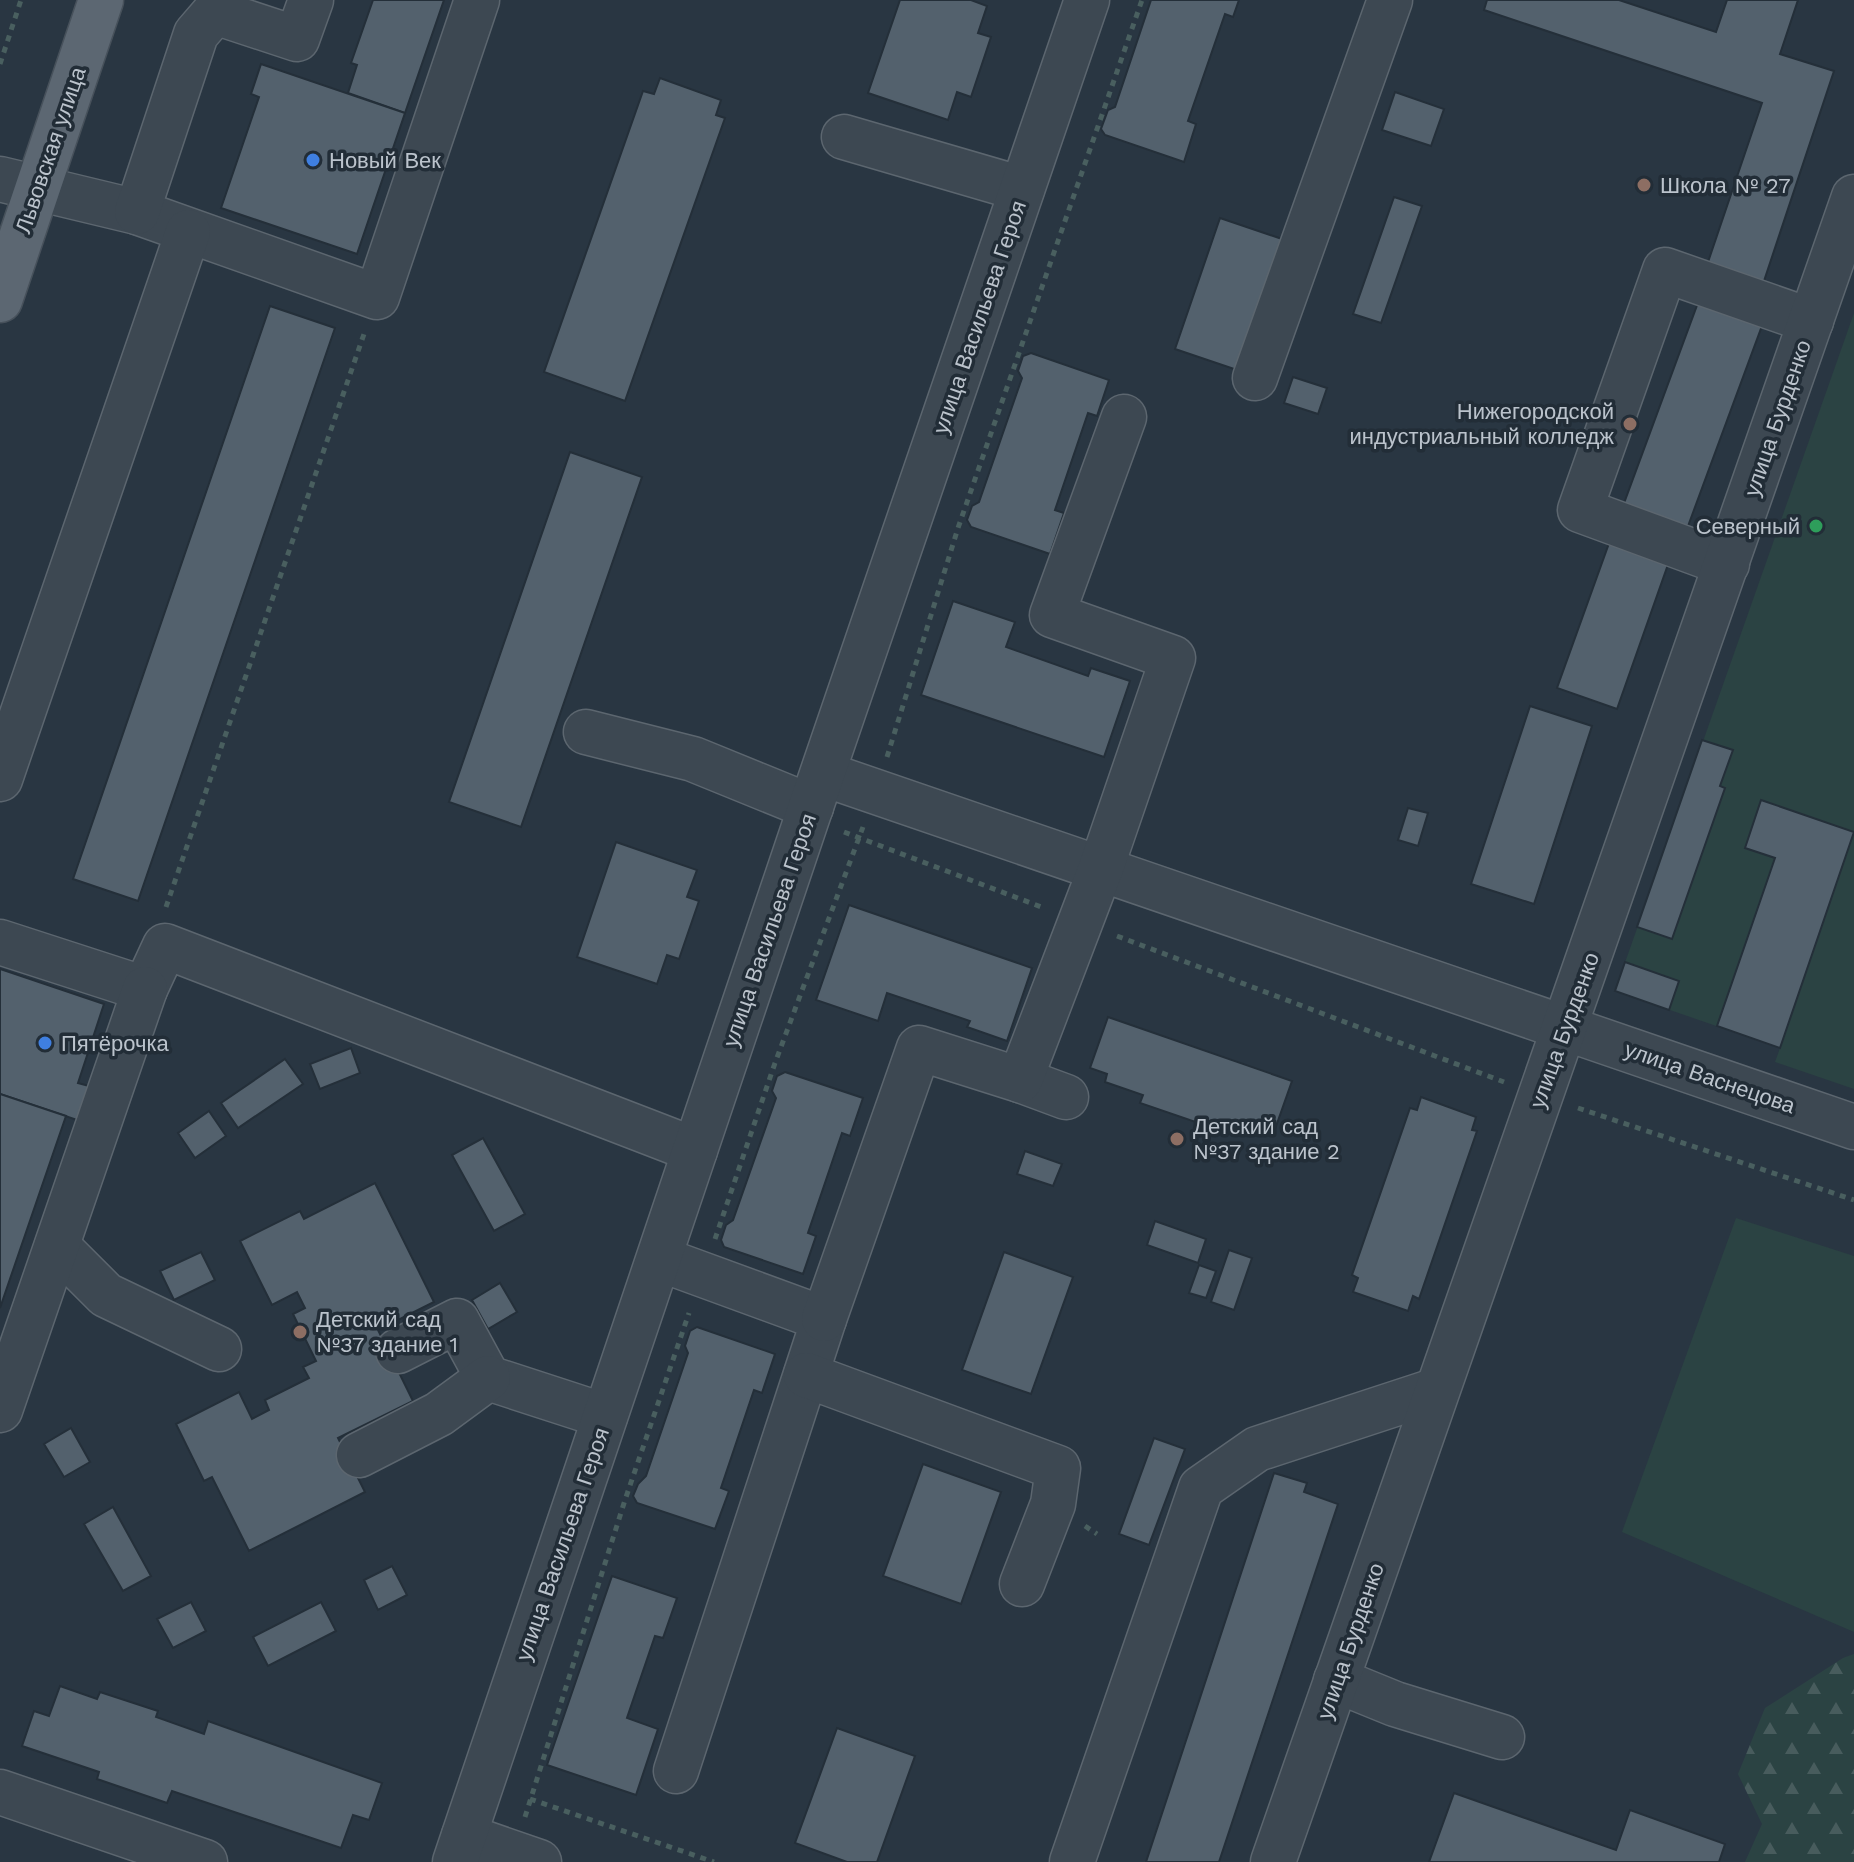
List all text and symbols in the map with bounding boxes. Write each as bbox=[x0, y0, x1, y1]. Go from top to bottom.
street label: Львовская улица bbox=[10, 63, 91, 237]
place label: Новый Век bbox=[329, 148, 441, 173]
marker: Новый Век bbox=[304, 151, 322, 169]
place label: Школа № 27 bbox=[1660, 173, 1791, 198]
marker: Школа № 27 bbox=[1635, 176, 1653, 194]
street label: улица Васильева Героя bbox=[928, 197, 1031, 437]
street label: улица Бурденко bbox=[1739, 337, 1816, 500]
place label: Нижегородской индустриальный колледж bbox=[1349, 399, 1614, 449]
marker: Нижегородской индустриальный колледж bbox=[1621, 415, 1639, 433]
place label: Северный bbox=[1696, 514, 1800, 539]
marker: Северный bbox=[1807, 517, 1825, 535]
street label: улица Васильева Героя bbox=[718, 810, 821, 1050]
street label: улица Бурденко bbox=[1525, 949, 1604, 1111]
place label: Пятёрочка bbox=[61, 1031, 170, 1056]
marker: Пятёрочка bbox=[36, 1034, 54, 1052]
street label: улица Васнецова bbox=[1621, 1037, 1799, 1119]
place label: Детский сад №37 здание 2 bbox=[1193, 1114, 1340, 1164]
marker: Детский сад №37 здание 2 bbox=[1168, 1130, 1186, 1148]
place label: Детский сад №37 здание 1 bbox=[316, 1307, 458, 1357]
marker: Детский сад №37 здание 1 bbox=[291, 1323, 309, 1341]
street label: улица Васильева Героя bbox=[511, 1424, 614, 1664]
street label: улица Бурденко bbox=[1312, 1560, 1389, 1723]

